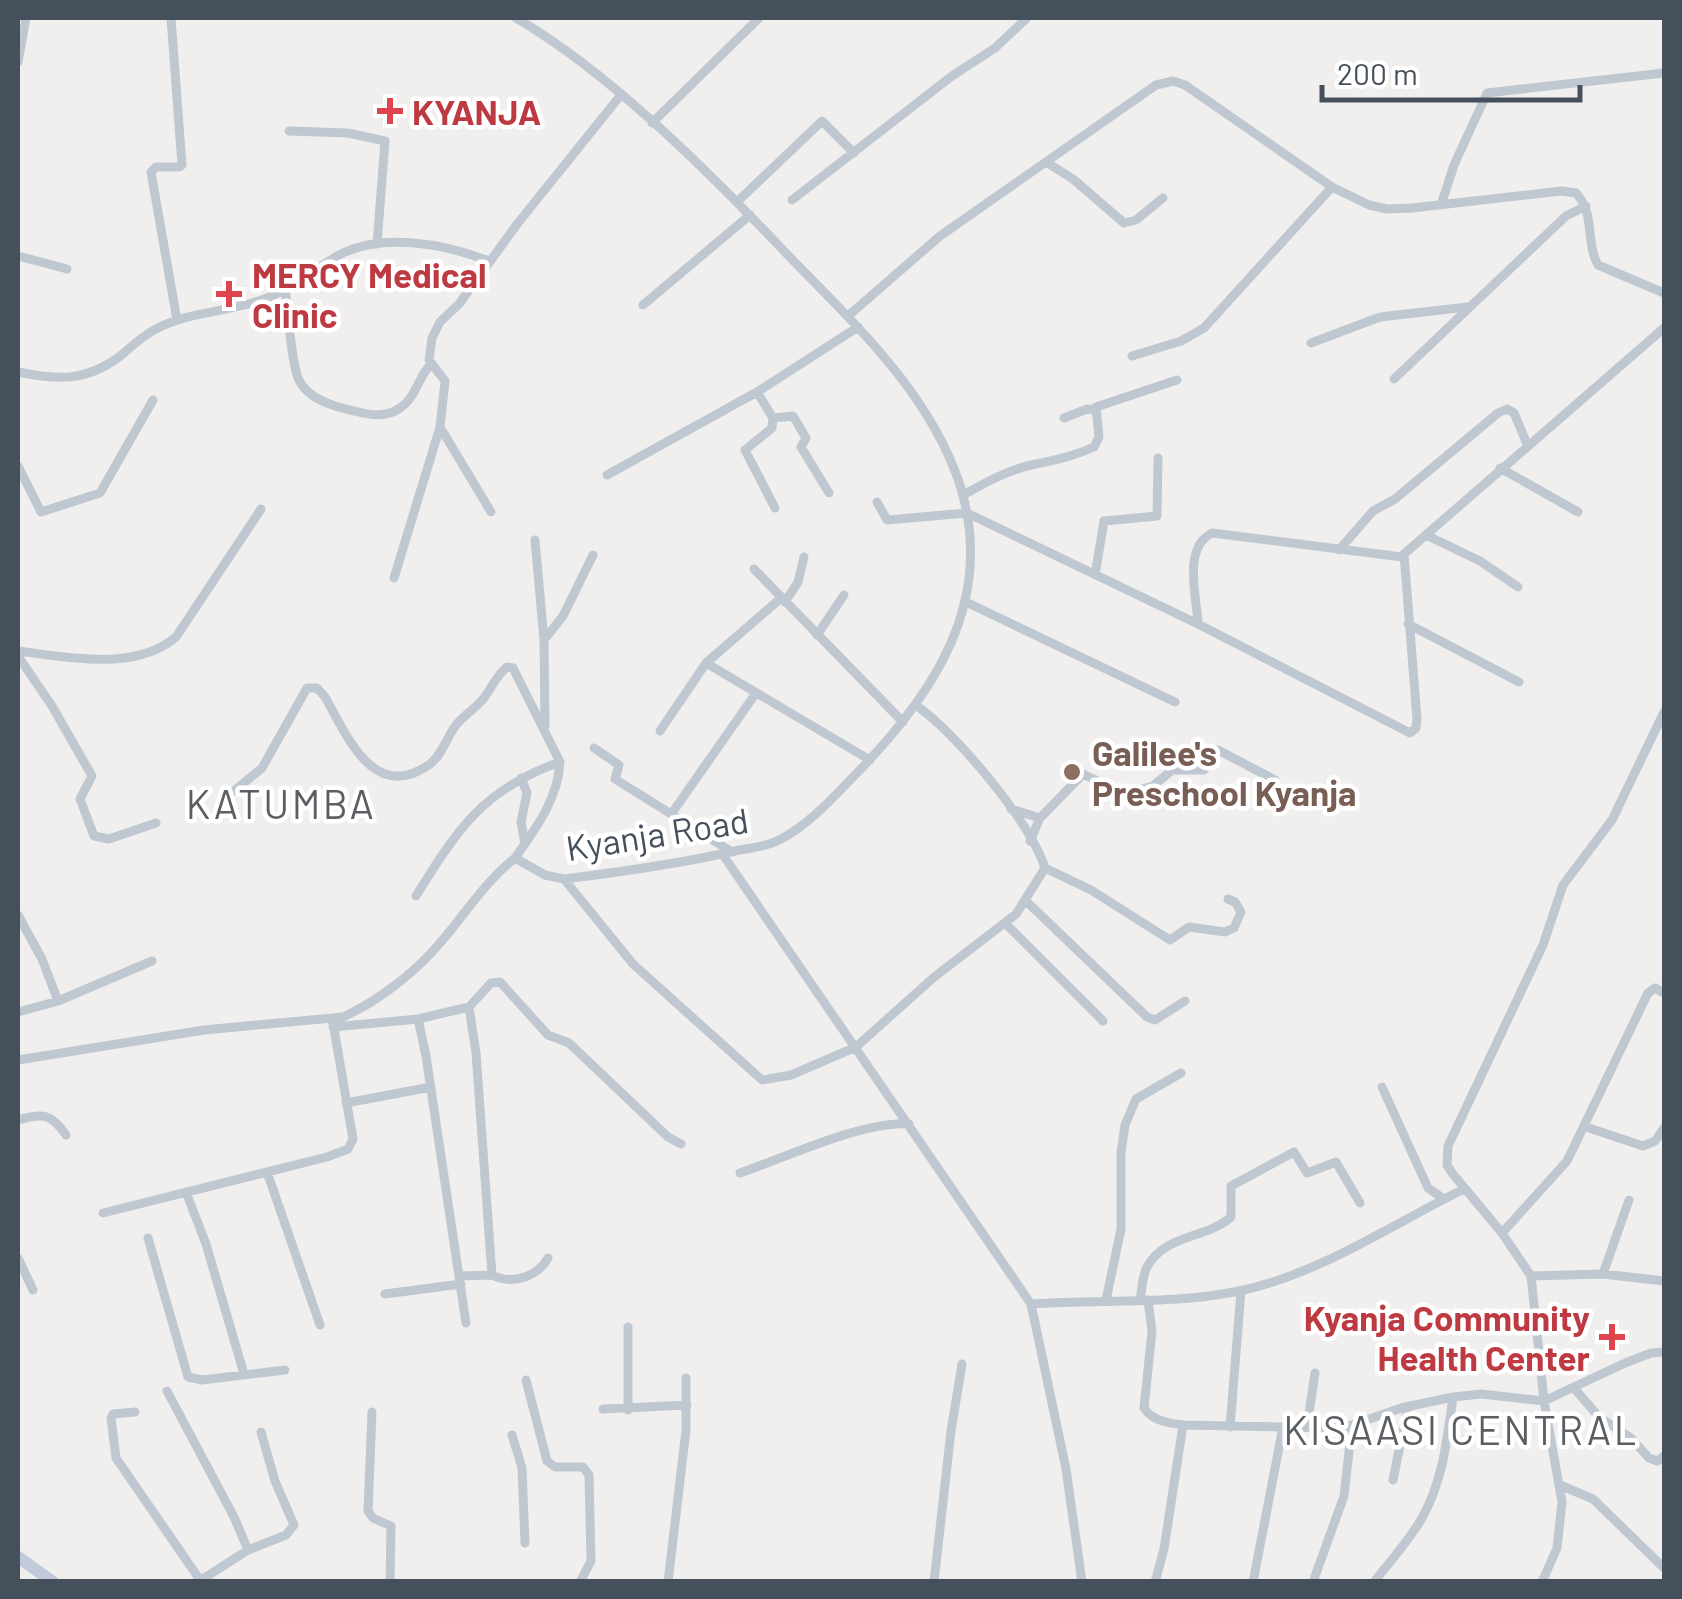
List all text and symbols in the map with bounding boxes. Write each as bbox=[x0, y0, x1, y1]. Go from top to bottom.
scale bar bbox=[1322, 40, 1580, 102]
text: 200 m bbox=[1337, 55, 1418, 91]
place label: KYANJA bbox=[412, 90, 541, 132]
marker: KYANJA bbox=[377, 98, 403, 124]
place label: MERCY Medical Clinic bbox=[252, 253, 487, 335]
marker: MERCY Medical Clinic bbox=[216, 281, 242, 307]
place label: Galilee's Preschool Kyanja bbox=[1092, 731, 1357, 813]
marker: Galilee's Preschool Kyanja bbox=[1061, 761, 1083, 783]
district label: KATUMBA bbox=[186, 779, 376, 827]
street label: Kyanja Road bbox=[563, 798, 751, 868]
place label: Kyanja Community Health Center bbox=[1304, 1296, 1591, 1378]
marker: Kyanja Community Health Center bbox=[1599, 1324, 1625, 1350]
district label: KISAASI CENTRAL bbox=[1283, 1405, 1639, 1453]

